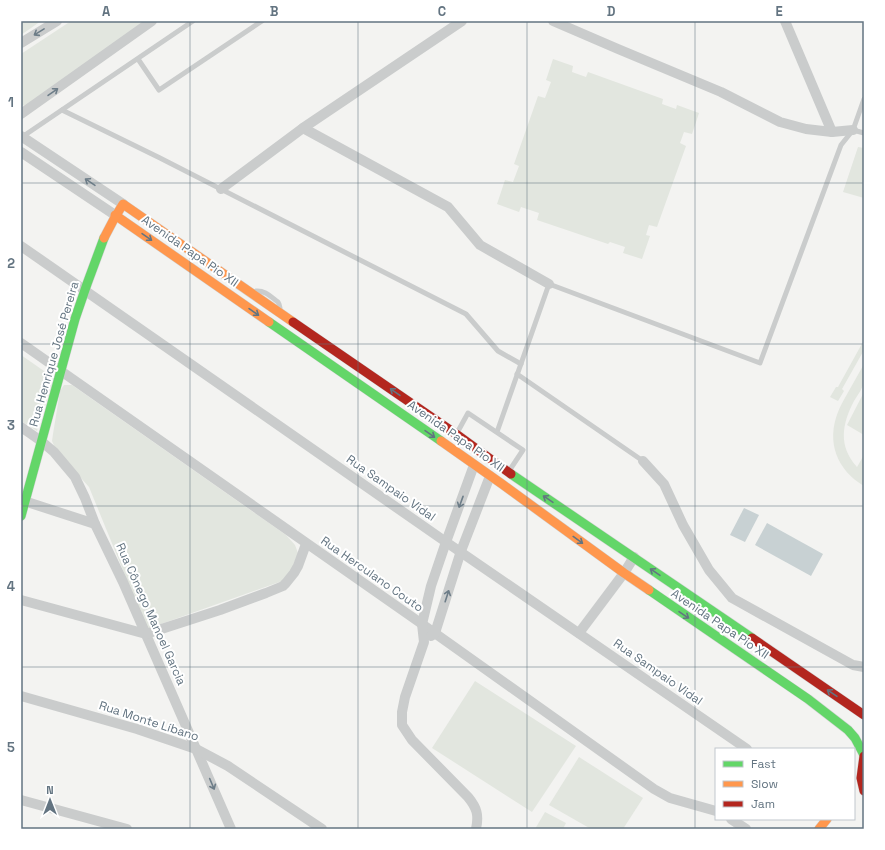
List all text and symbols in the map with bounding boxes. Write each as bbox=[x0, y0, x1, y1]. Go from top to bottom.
text: A bbox=[102, 3, 111, 20]
text: B bbox=[270, 3, 279, 20]
text: C bbox=[438, 3, 446, 20]
text: D bbox=[607, 3, 616, 20]
text: E bbox=[775, 3, 783, 20]
one-way arrow bbox=[34, 28, 45, 36]
one-way arrow bbox=[47, 88, 58, 96]
text: 1 bbox=[8, 94, 14, 111]
one-way arrow bbox=[84, 178, 96, 186]
street label: Avenida Papa Pio XII bbox=[138, 212, 242, 290]
one-way arrow bbox=[141, 233, 152, 241]
text: 2 bbox=[7, 255, 15, 272]
street label: Rua Henrique José Pereira bbox=[26, 279, 82, 428]
one-way arrow bbox=[248, 308, 259, 316]
one-way arrow bbox=[390, 388, 401, 396]
street label: Avenida Papa Pio XII bbox=[404, 397, 508, 475]
text: 3 bbox=[7, 417, 15, 434]
one-way arrow bbox=[424, 430, 435, 438]
street label: Rua Sampaio Vidal bbox=[343, 451, 439, 525]
one-way arrow bbox=[456, 495, 464, 507]
one-way arrow bbox=[543, 495, 554, 503]
street label: Rua Herculano Couto bbox=[318, 533, 426, 615]
one-way arrow bbox=[572, 536, 583, 544]
street label: Rua Cônego Manoel Garcia bbox=[112, 540, 190, 688]
one-way arrow bbox=[650, 568, 661, 576]
text: 4 bbox=[7, 578, 15, 595]
street label: Avenida Papa Pio XII bbox=[668, 585, 772, 663]
one-way arrow bbox=[444, 590, 451, 603]
one-way arrow bbox=[678, 611, 689, 619]
street label: Rua Sampaio Vidal bbox=[610, 635, 706, 709]
one-way arrow bbox=[827, 689, 838, 697]
street label: Rua Monte Líbano bbox=[97, 697, 201, 745]
text: 5 bbox=[7, 739, 15, 756]
legend bbox=[715, 748, 855, 820]
text: Fast bbox=[751, 756, 776, 772]
text: Slow bbox=[751, 776, 778, 792]
one-way arrow bbox=[209, 778, 216, 790]
north arrow bbox=[30, 780, 70, 820]
text: N bbox=[46, 783, 54, 797]
text: Jam bbox=[751, 796, 775, 812]

